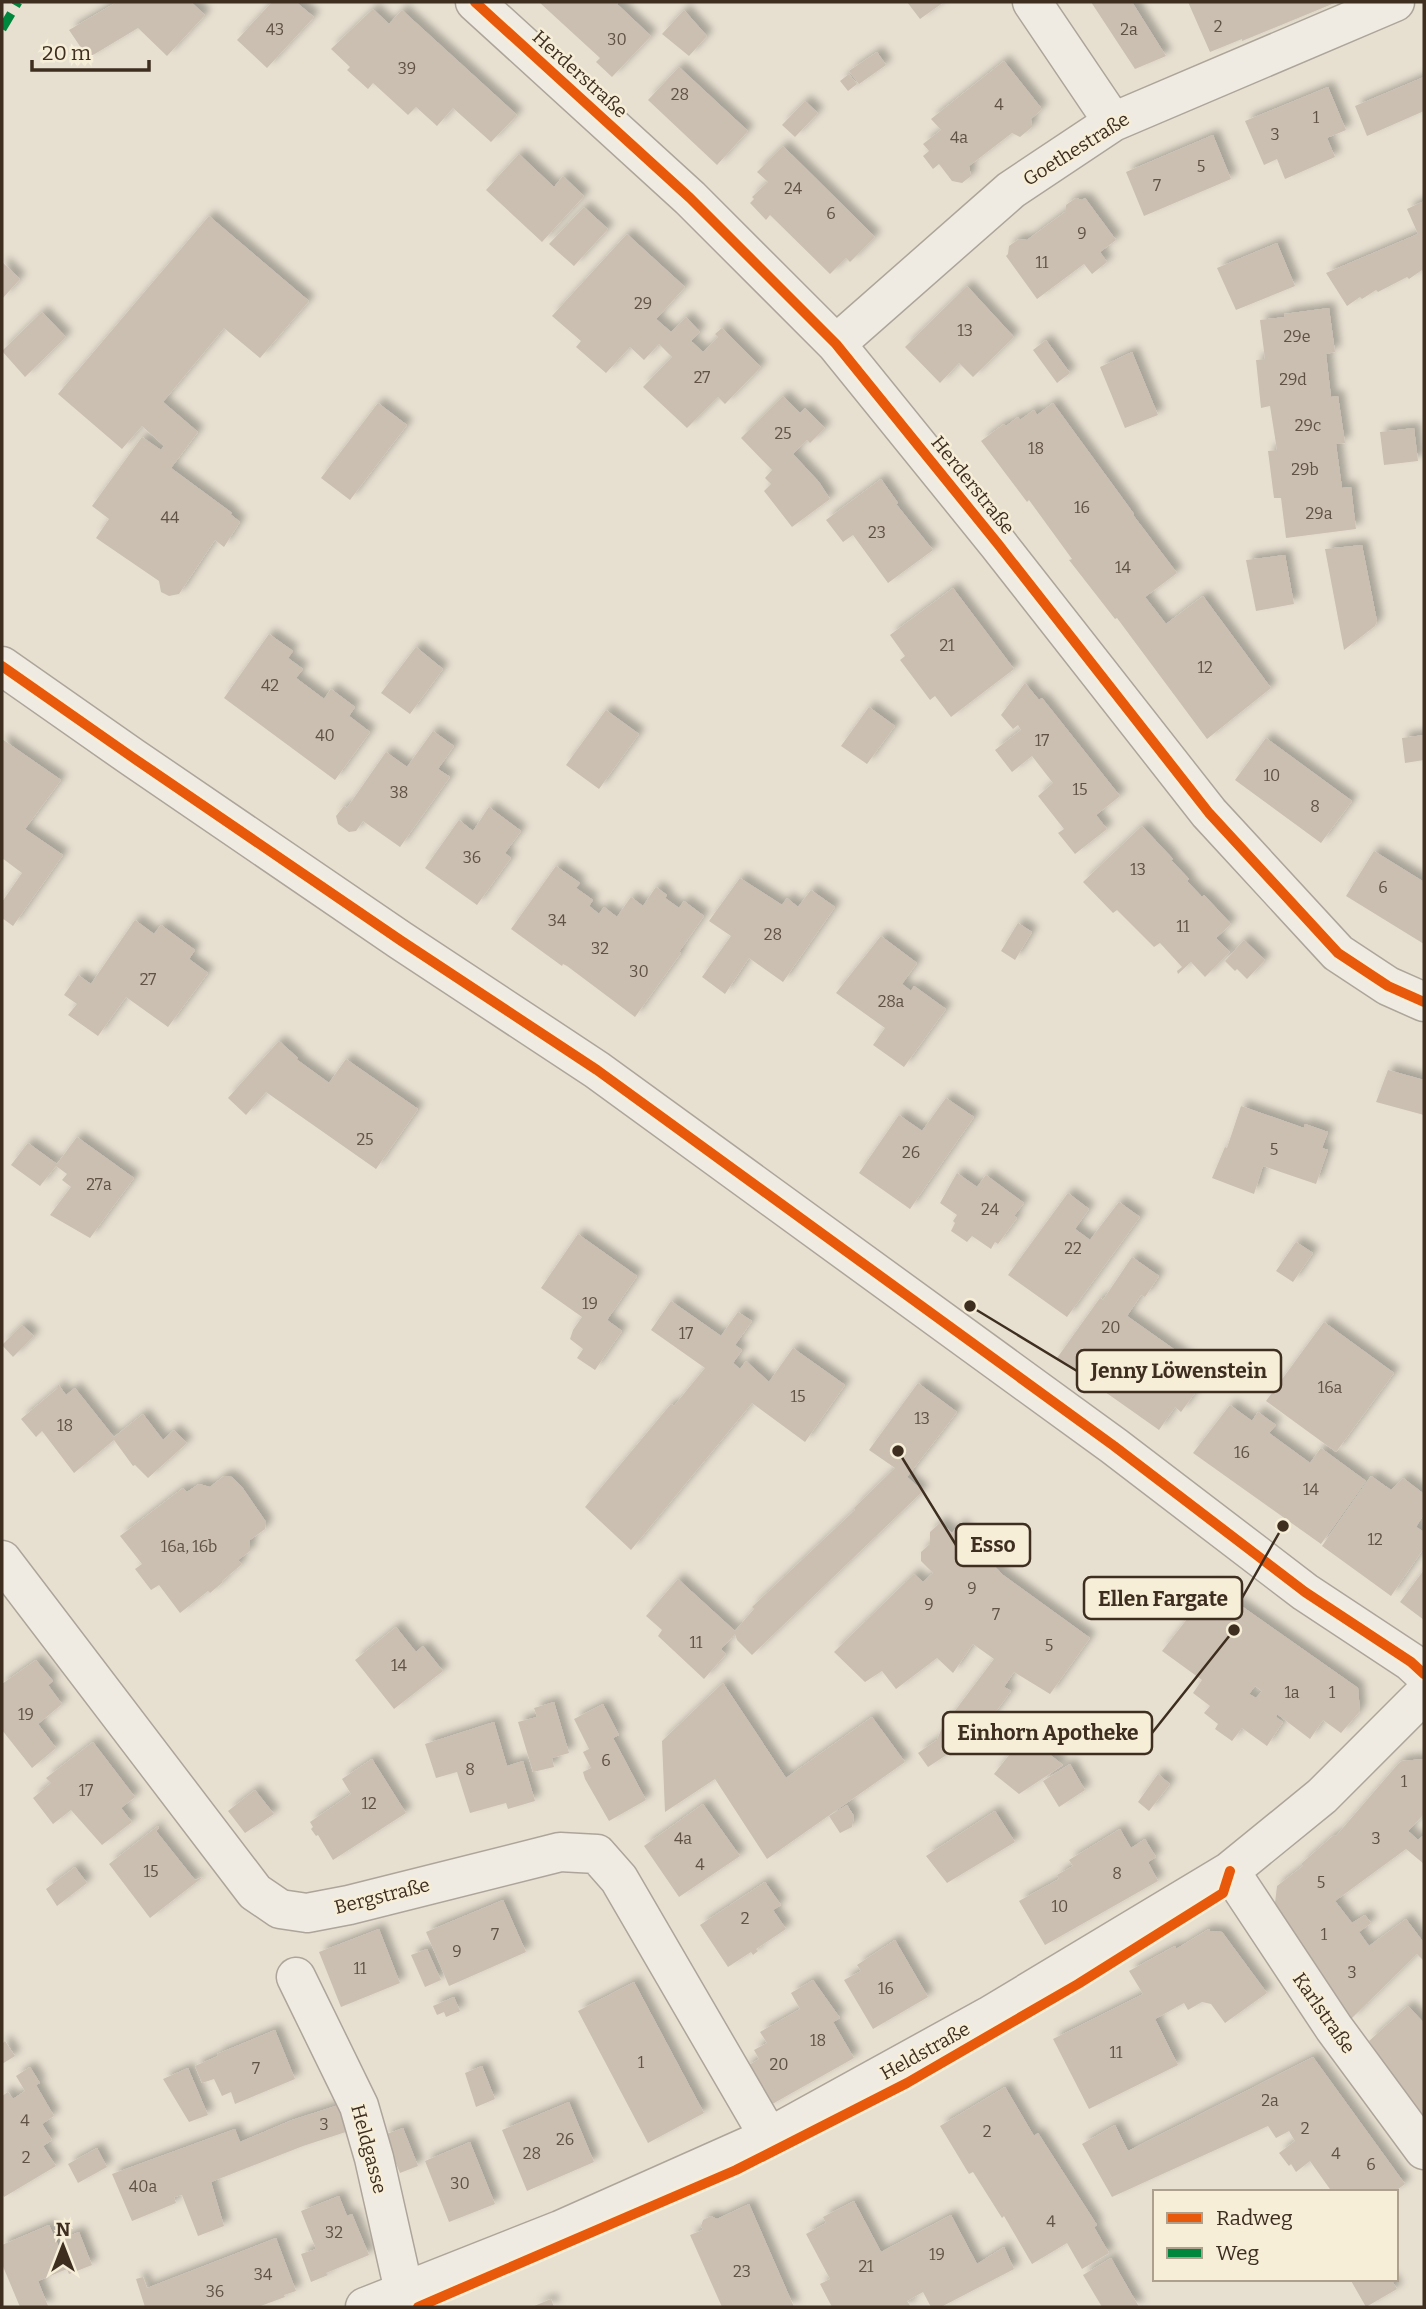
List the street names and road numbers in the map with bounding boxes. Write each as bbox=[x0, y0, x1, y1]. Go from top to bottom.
street label: Herderstraße bbox=[528, 25, 632, 123]
street label: Goethestraße bbox=[1019, 107, 1133, 191]
street label: Herderstraße bbox=[926, 431, 1020, 539]
street label: Bergstraße bbox=[332, 1873, 432, 1919]
street label: Karlstraße bbox=[1288, 1968, 1360, 2058]
street label: Heldstraße bbox=[876, 2017, 974, 2085]
street label: Heldgasse bbox=[346, 2102, 392, 2196]

